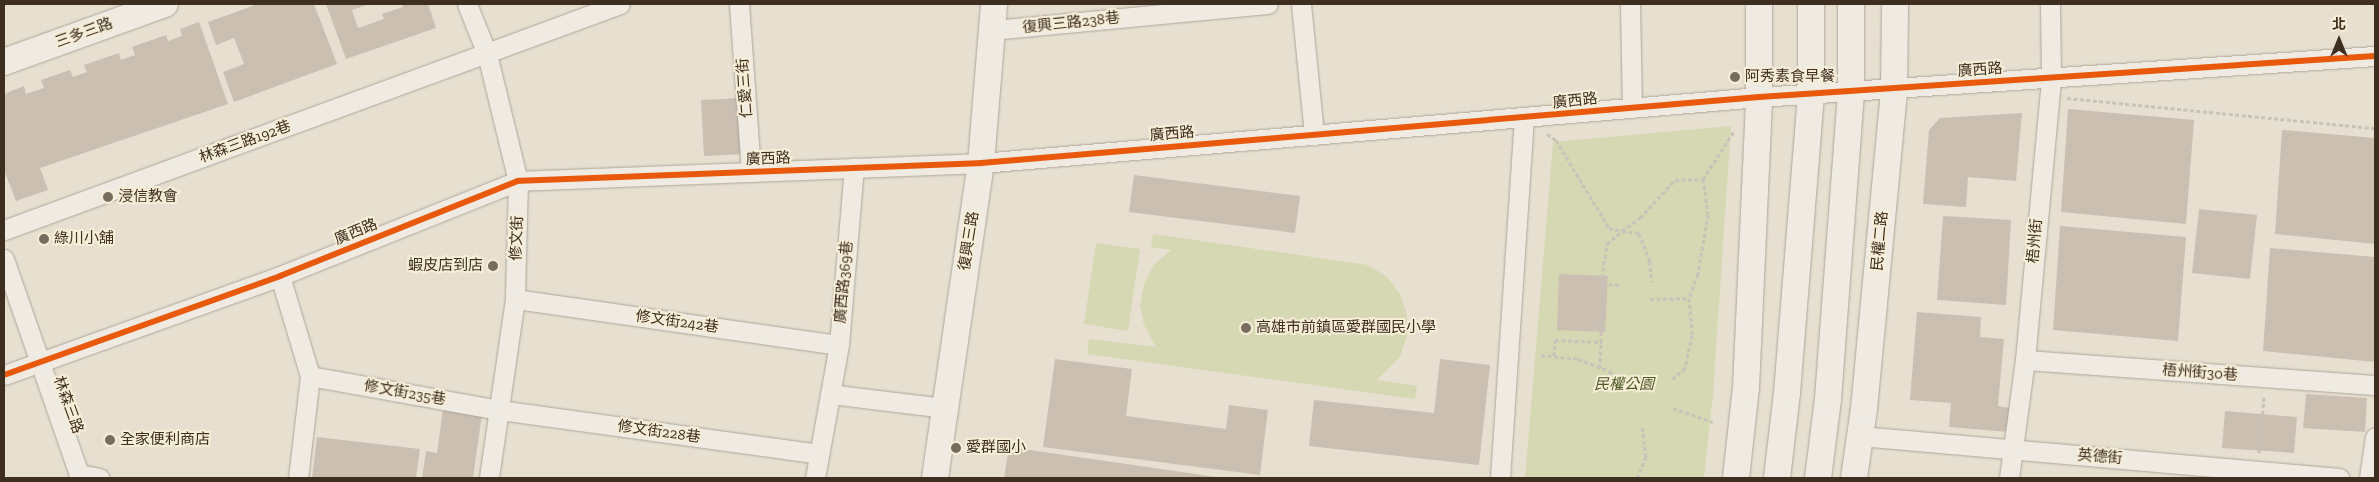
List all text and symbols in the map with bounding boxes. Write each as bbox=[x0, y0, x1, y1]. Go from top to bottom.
street label: 復興三路238巷 bbox=[1021, 9, 1121, 37]
street label: 三多三路 bbox=[53, 14, 115, 52]
north arrow bbox=[2314, 15, 2364, 65]
text: 北 bbox=[2332, 16, 2346, 33]
street label: 仁愛三街 bbox=[734, 57, 756, 119]
street label: 廣西路 bbox=[1957, 59, 2003, 81]
place label: 阿秀素食早餐 bbox=[1745, 68, 1835, 86]
marker: 阿秀素食早餐 bbox=[1729, 71, 1741, 83]
street label: 廣西路 bbox=[1552, 90, 1598, 112]
street label: 林森三路192巷 bbox=[197, 117, 293, 167]
street label: 廣西路 bbox=[1149, 123, 1195, 145]
street label: 廣西路 bbox=[745, 149, 791, 169]
place label: 浸信教會 bbox=[118, 188, 178, 206]
marker: 浸信教會 bbox=[102, 191, 114, 203]
street label: 復興三路 bbox=[955, 210, 983, 272]
street label: 民權二路 bbox=[1868, 210, 1892, 272]
street label: 廣西路 bbox=[332, 215, 380, 249]
street label: 修文街 bbox=[507, 215, 527, 261]
street label: 梧州街 bbox=[2024, 218, 2046, 264]
place label: 綠川小舖 bbox=[54, 230, 114, 248]
marker: 綠川小舖 bbox=[38, 233, 50, 245]
street label: 廣西路369巷 bbox=[831, 240, 857, 324]
place label: 蝦皮店到店 bbox=[408, 257, 483, 275]
marker: 蝦皮店到店 bbox=[487, 260, 499, 272]
street label: 修文街242巷 bbox=[634, 307, 720, 337]
place label: 高雄市前鎮區愛群國民小學 bbox=[1256, 319, 1436, 337]
marker: 高雄市前鎮區愛群國民小學 bbox=[1240, 322, 1252, 334]
street label: 梧州街30巷 bbox=[2161, 361, 2239, 385]
street label: 林森三路 bbox=[49, 374, 87, 436]
park label: 民權公園 bbox=[1594, 376, 1654, 394]
street label: 修文街235巷 bbox=[363, 377, 447, 409]
street label: 修文街228巷 bbox=[616, 417, 702, 447]
place label: 全家便利商店 bbox=[120, 431, 210, 449]
marker: 全家便利商店 bbox=[104, 434, 116, 446]
place label: 愛群國小 bbox=[966, 439, 1026, 457]
marker: 愛群國小 bbox=[950, 442, 962, 454]
street label: 英德街 bbox=[2077, 446, 2123, 468]

